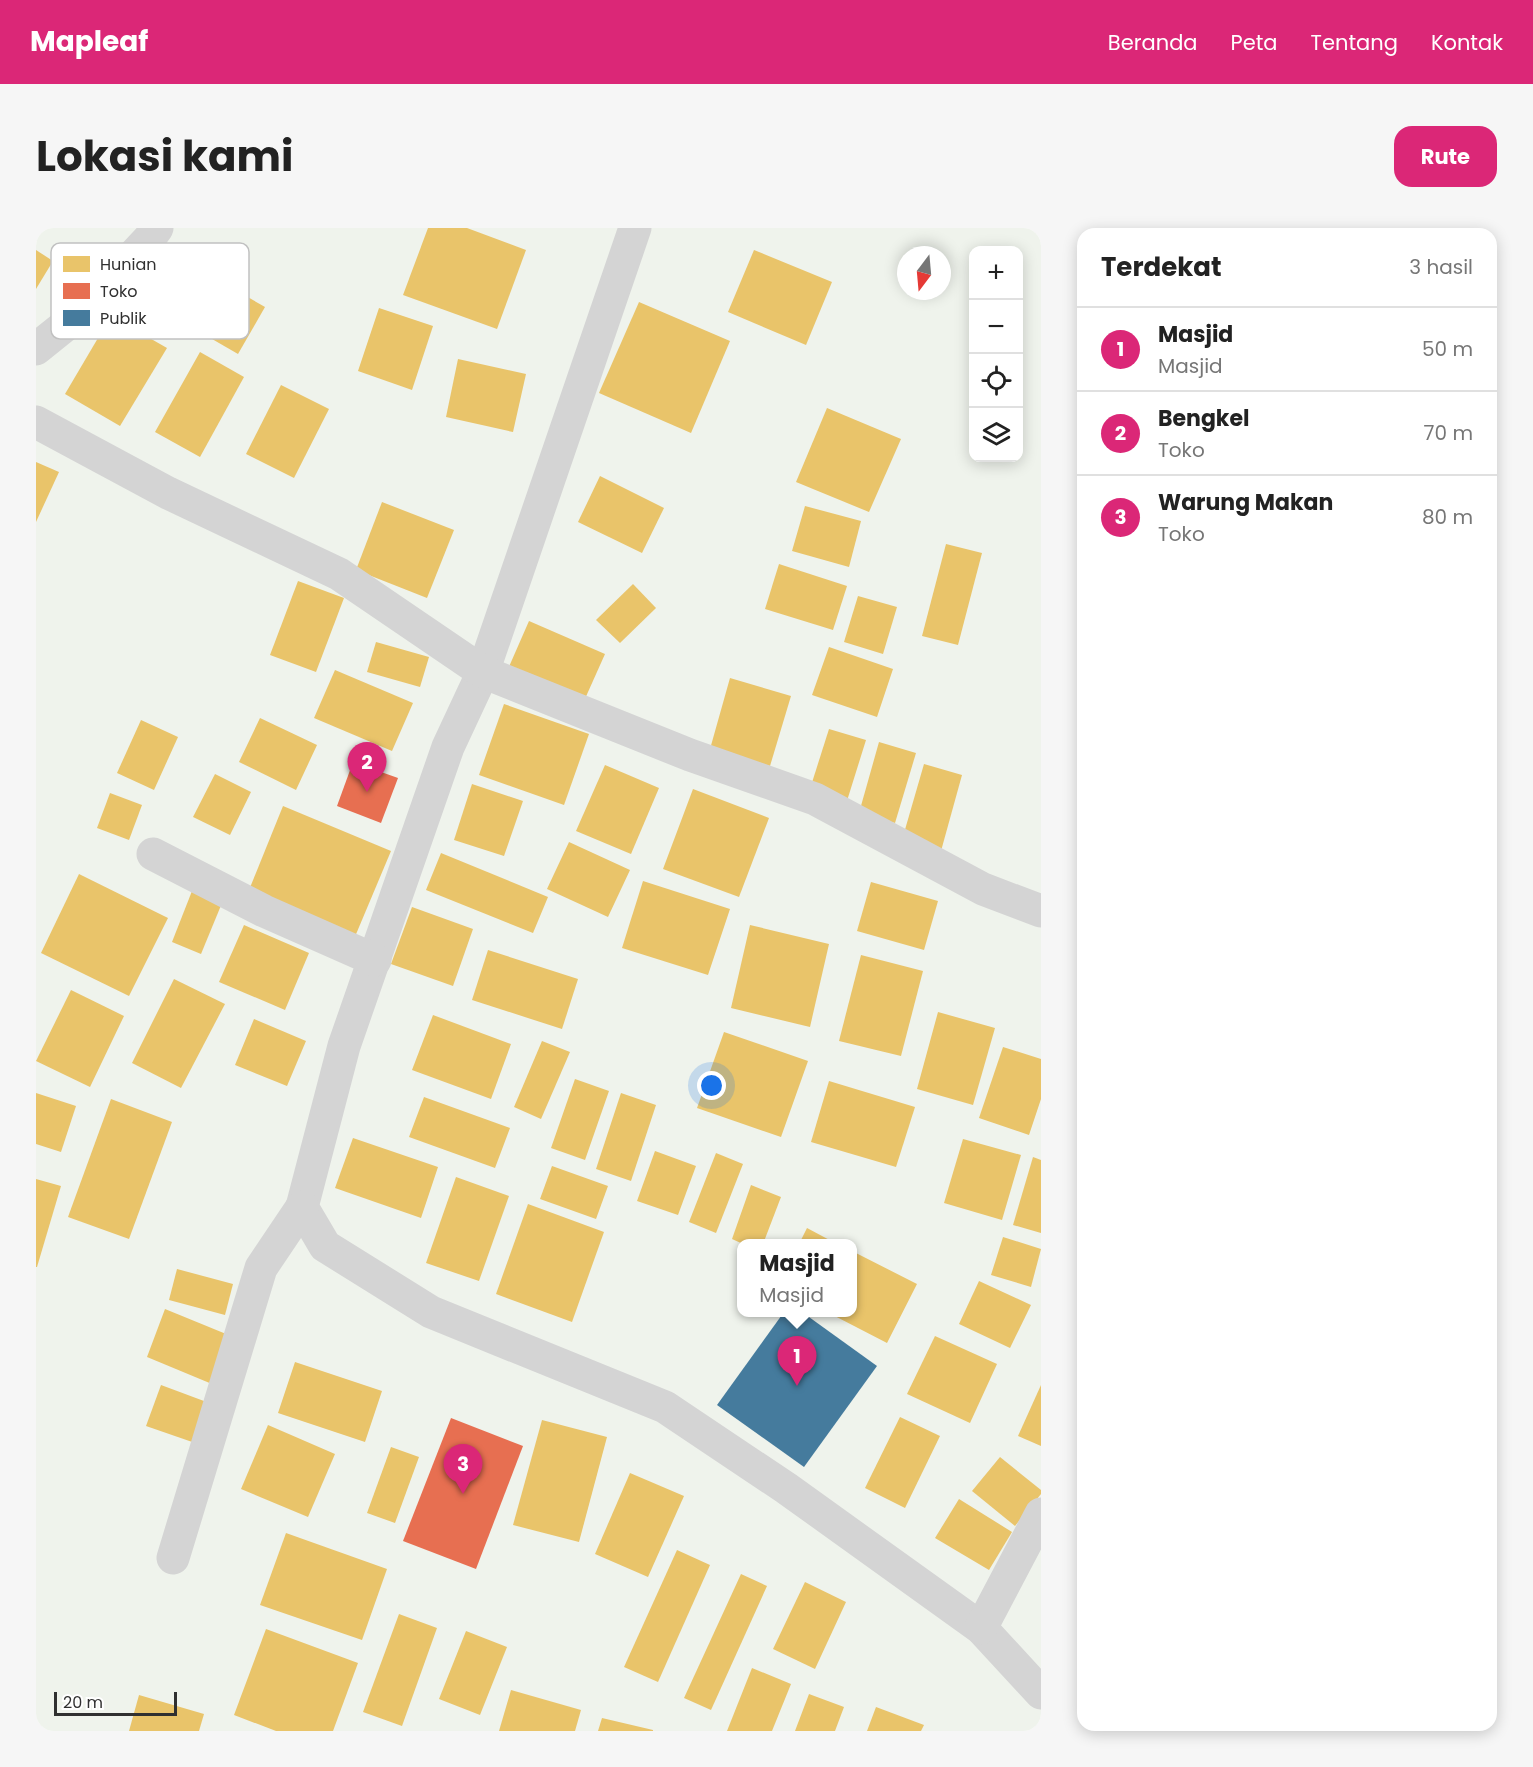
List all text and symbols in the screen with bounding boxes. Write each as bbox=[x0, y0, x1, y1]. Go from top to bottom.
text: Mapleaf bbox=[30, 22, 148, 61]
text: Beranda bbox=[1108, 28, 1198, 57]
text: Peta bbox=[1231, 28, 1278, 57]
text: Tentang bbox=[1311, 28, 1398, 57]
text: Kontak bbox=[1431, 28, 1503, 57]
button: Rute bbox=[1394, 126, 1497, 187]
text: Lokasi kami bbox=[36, 127, 293, 186]
legend bbox=[51, 243, 249, 339]
north arrow bbox=[897, 246, 951, 300]
map controls bbox=[969, 246, 1023, 462]
button: + bbox=[969, 246, 1023, 300]
text: Terdekat bbox=[1101, 249, 1221, 285]
text: Hunian bbox=[100, 253, 157, 276]
text: 3 hasil bbox=[1409, 253, 1473, 281]
text: Toko bbox=[100, 280, 137, 303]
button: − bbox=[969, 300, 1023, 354]
text: Publik bbox=[100, 307, 147, 330]
text: Masjid bbox=[1158, 319, 1233, 350]
text: 1 bbox=[1117, 335, 1124, 363]
text: 50 m bbox=[1422, 335, 1473, 363]
text: Masjid bbox=[1158, 352, 1223, 380]
button: locate bbox=[969, 354, 1023, 408]
text: Bengkel bbox=[1158, 403, 1249, 434]
button: layers bbox=[969, 408, 1023, 462]
text: 2 bbox=[1115, 419, 1126, 447]
text: 70 m bbox=[1424, 419, 1473, 447]
text: Toko bbox=[1158, 436, 1205, 464]
text: Warung Makan bbox=[1158, 487, 1333, 518]
text: 3 bbox=[1114, 503, 1127, 531]
text: 80 m bbox=[1422, 503, 1473, 531]
text: Toko bbox=[1158, 520, 1205, 548]
pin: 2 bbox=[348, 742, 386, 792]
your location bbox=[697, 1071, 726, 1100]
popup bbox=[737, 1239, 857, 1317]
text: Masjid bbox=[759, 1248, 835, 1279]
text: Masjid bbox=[759, 1281, 824, 1309]
pin: 1 bbox=[778, 1336, 816, 1386]
pin: 3 bbox=[444, 1444, 482, 1494]
scale bar bbox=[54, 1689, 177, 1716]
text: 20 m bbox=[63, 1691, 103, 1714]

